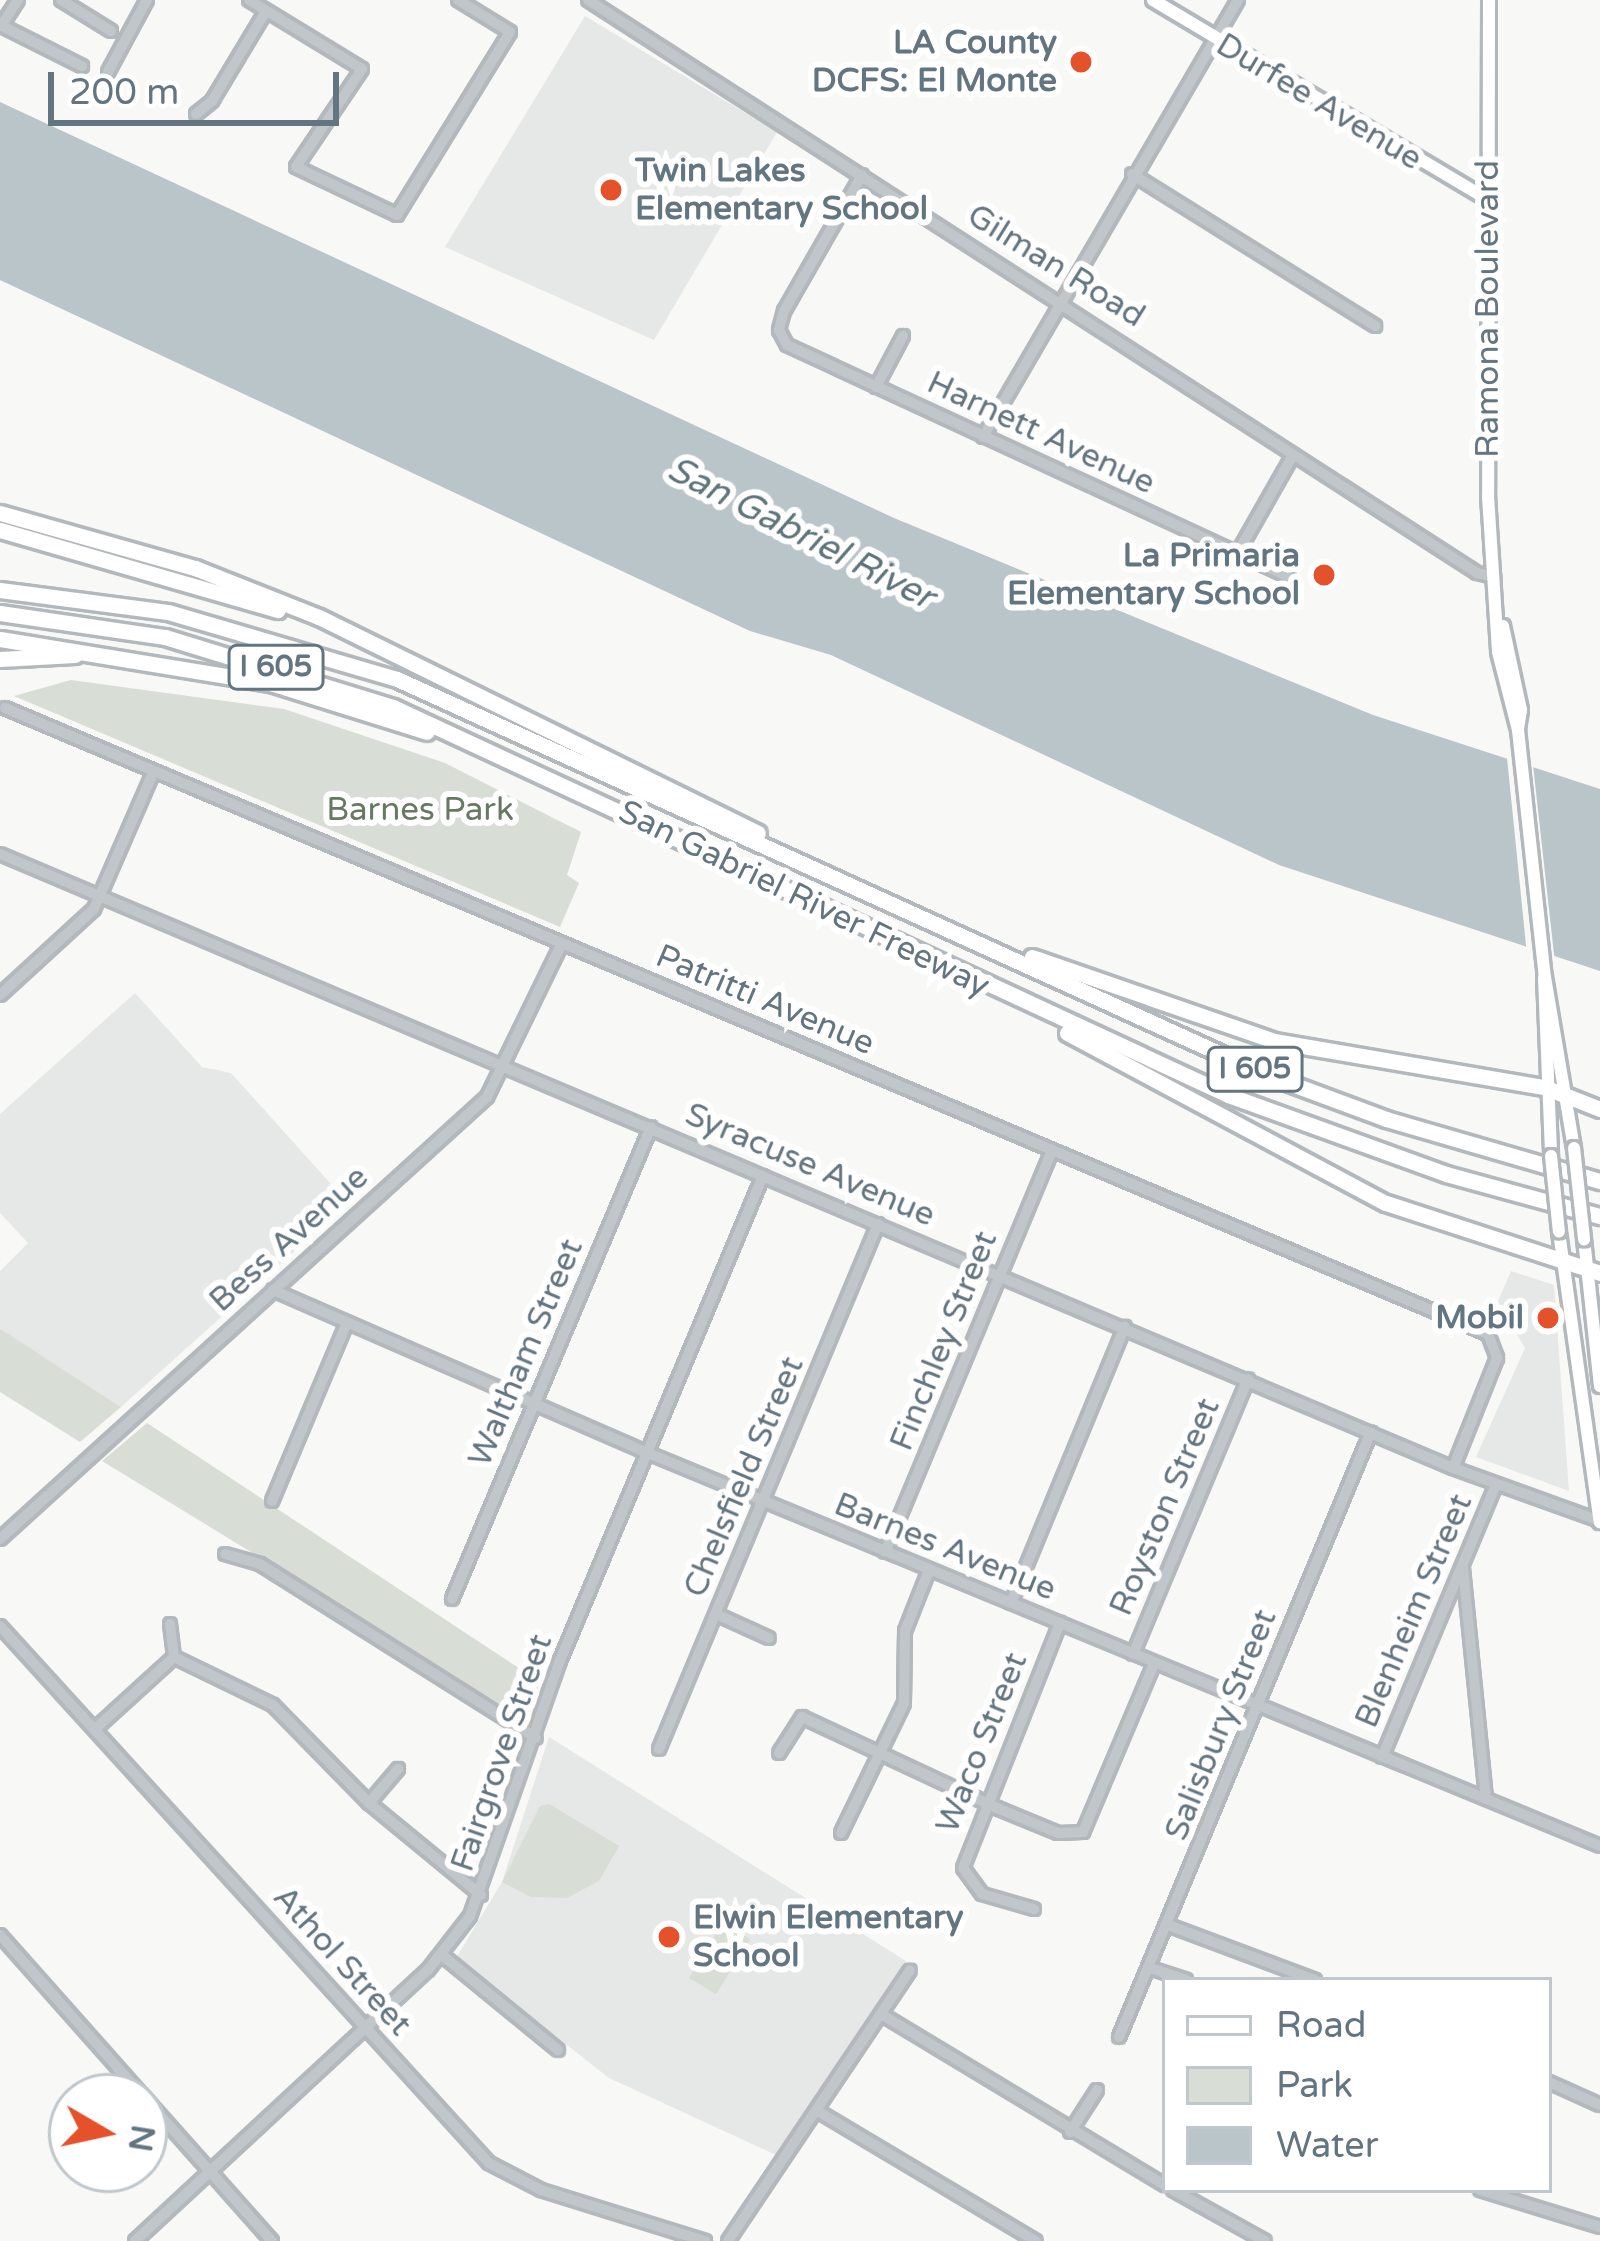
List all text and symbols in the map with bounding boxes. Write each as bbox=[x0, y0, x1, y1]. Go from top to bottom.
place label: LA County DCFS: El Monte bbox=[812, 23, 1057, 101]
street label: Durfee Avenue bbox=[1209, 25, 1429, 179]
scale bar bbox=[54, 48, 345, 122]
marker: LA County DCFS: El Monte bbox=[1068, 49, 1094, 75]
text: 200 m bbox=[69, 71, 179, 114]
place label: Twin Lakes Elementary School bbox=[635, 151, 928, 229]
street label: Ramona Boulevard bbox=[1468, 160, 1508, 458]
marker: Twin Lakes Elementary School bbox=[598, 177, 624, 203]
street label: Gilman Road bbox=[960, 196, 1152, 336]
street label: Harnett Avenue bbox=[921, 363, 1161, 503]
water label: San Gabriel River bbox=[661, 447, 941, 619]
place label: La Primaria Elementary School bbox=[1007, 536, 1300, 614]
marker: La Primaria Elementary School bbox=[1311, 562, 1337, 588]
road number: I 605 bbox=[225, 643, 327, 691]
park label: Barnes Park bbox=[326, 790, 514, 830]
street label: San Gabriel River Freeway bbox=[612, 792, 996, 1006]
street label: Patritti Avenue bbox=[650, 936, 880, 1064]
road number: I 605 bbox=[1204, 1045, 1306, 1093]
street label: Syracuse Avenue bbox=[679, 1095, 941, 1235]
street label: Bess Avenue bbox=[202, 1157, 376, 1321]
street label: Finchley Street bbox=[882, 1226, 1006, 1456]
street label: Waltham Street bbox=[460, 1233, 592, 1473]
place label: Mobil bbox=[1435, 1298, 1524, 1338]
marker: Mobil bbox=[1535, 1305, 1561, 1331]
street label: Chelsfield Street bbox=[675, 1351, 813, 1603]
street label: Royston Street bbox=[1101, 1392, 1229, 1622]
street label: Barnes Avenue bbox=[828, 1485, 1062, 1609]
street label: Blenheim Street bbox=[1347, 1488, 1481, 1734]
street label: Salisbury Street bbox=[1157, 1604, 1285, 1846]
street label: Fairgrove Street bbox=[443, 1629, 561, 1877]
street label: Waco Street bbox=[928, 1647, 1036, 1839]
street label: Athol Street bbox=[264, 1878, 420, 2044]
place label: Elwin Elementary School bbox=[693, 1898, 963, 1976]
marker: Elwin Elementary School bbox=[656, 1924, 682, 1950]
legend bbox=[1162, 1977, 1552, 2193]
text: Road bbox=[1276, 2004, 1366, 2047]
text: Park bbox=[1276, 2064, 1353, 2107]
north arrow bbox=[48, 2073, 168, 2193]
text: N bbox=[120, 2122, 162, 2154]
text: Water bbox=[1276, 2124, 1378, 2167]

